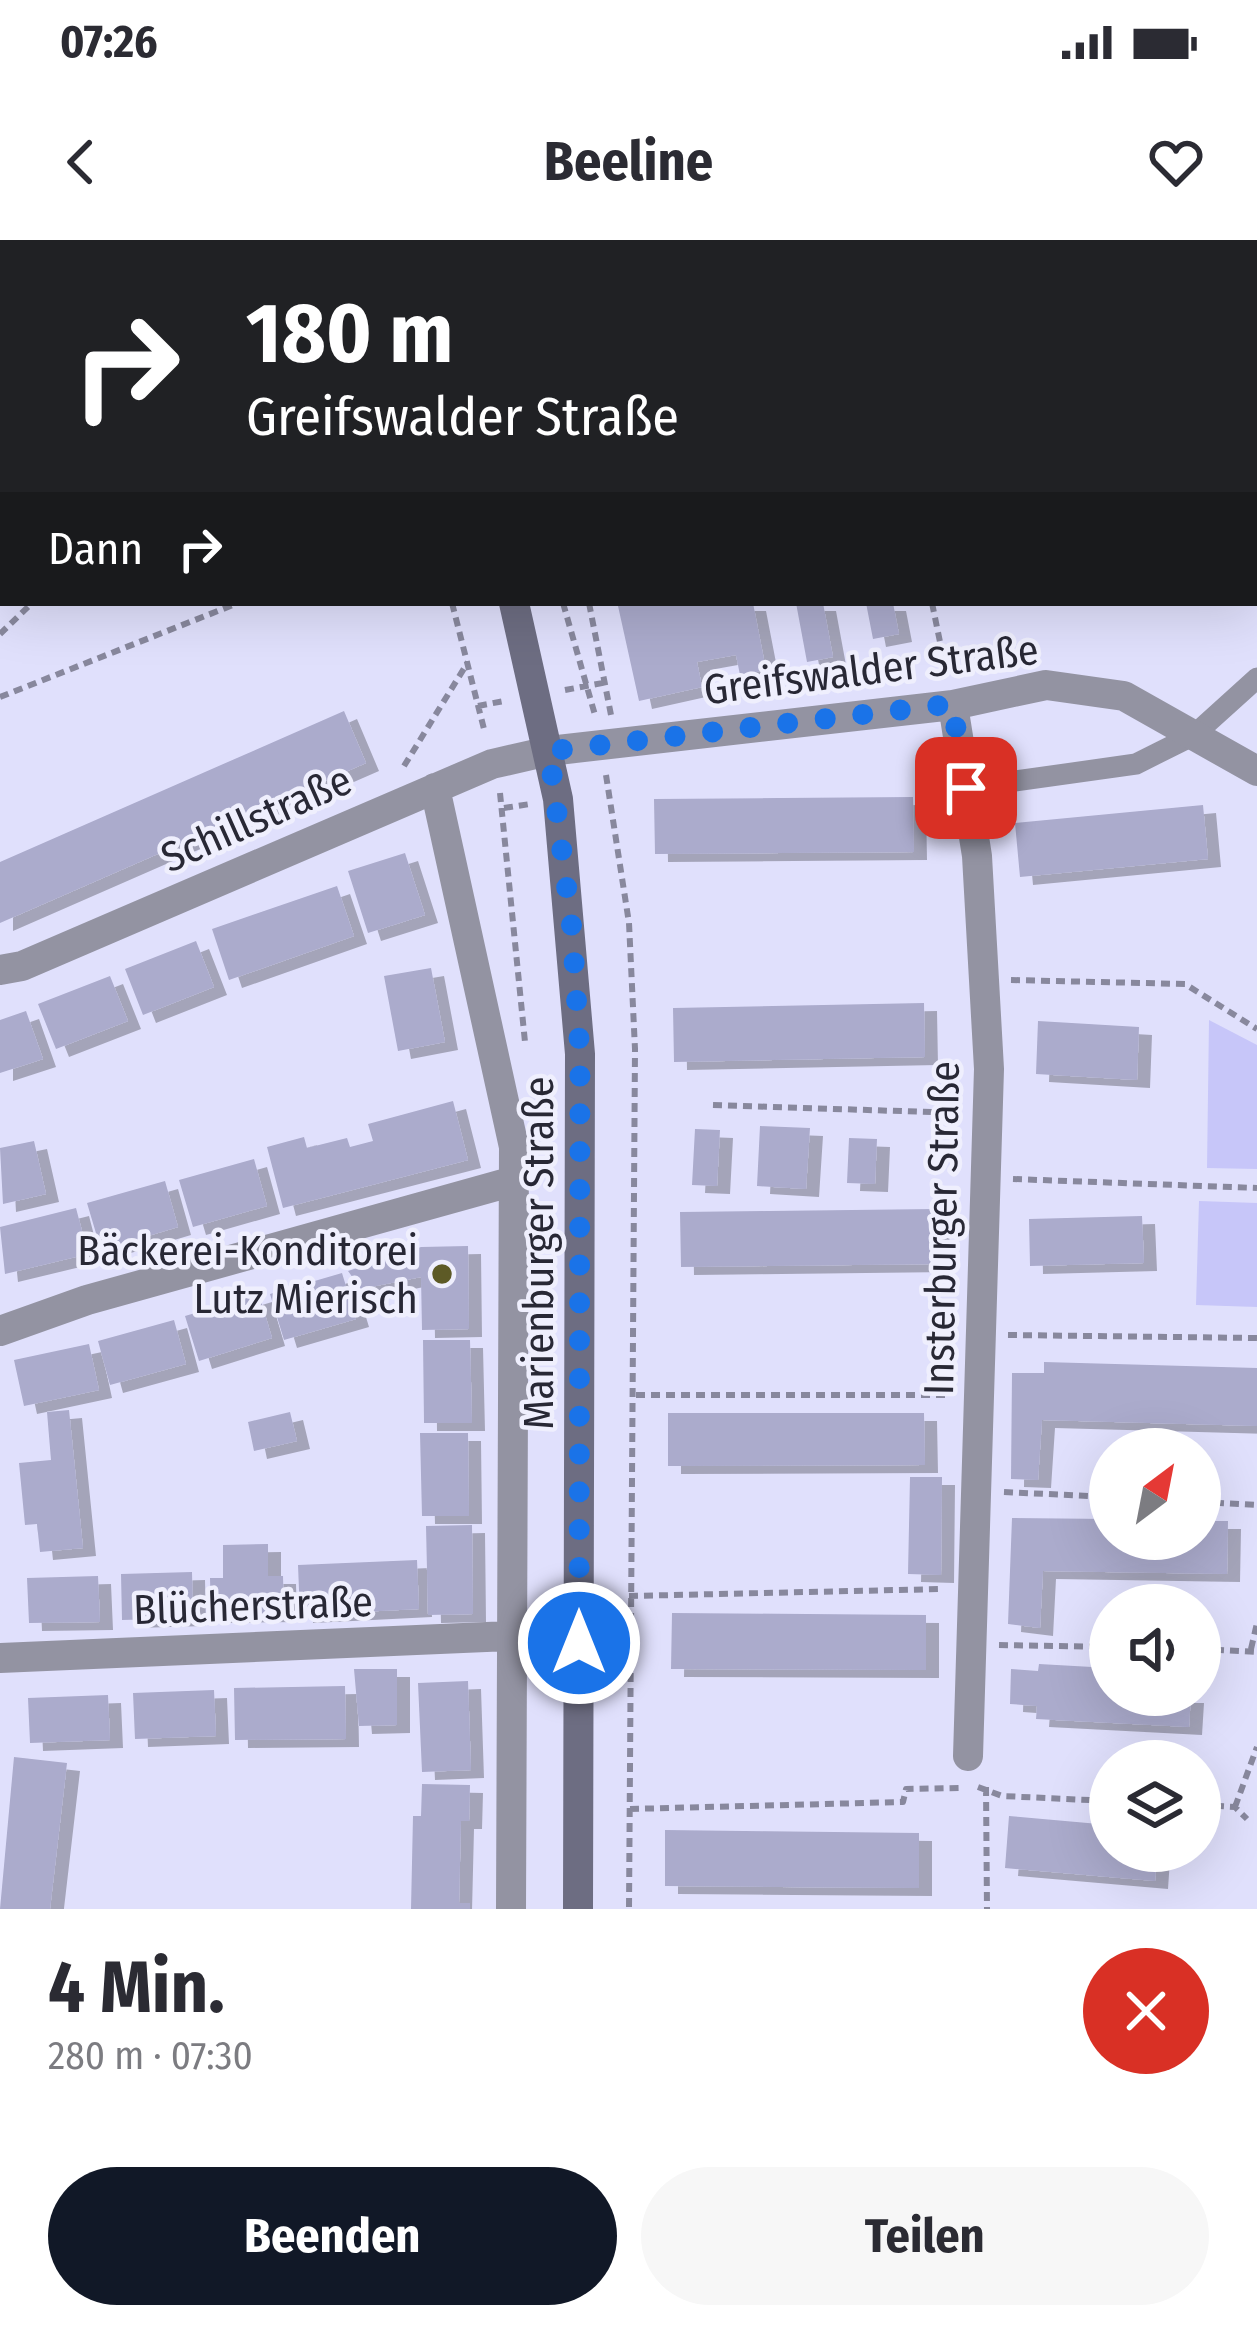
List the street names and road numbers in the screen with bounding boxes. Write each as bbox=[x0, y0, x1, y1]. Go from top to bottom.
street label: Greifswalder Straße bbox=[701, 625, 1041, 715]
street label: Schillstraße bbox=[154, 755, 359, 883]
street label: Insterburger Straße bbox=[914, 1061, 970, 1395]
street label: Marienburger Straße bbox=[514, 1076, 564, 1430]
street label: Blücherstraße bbox=[132, 1577, 374, 1635]

